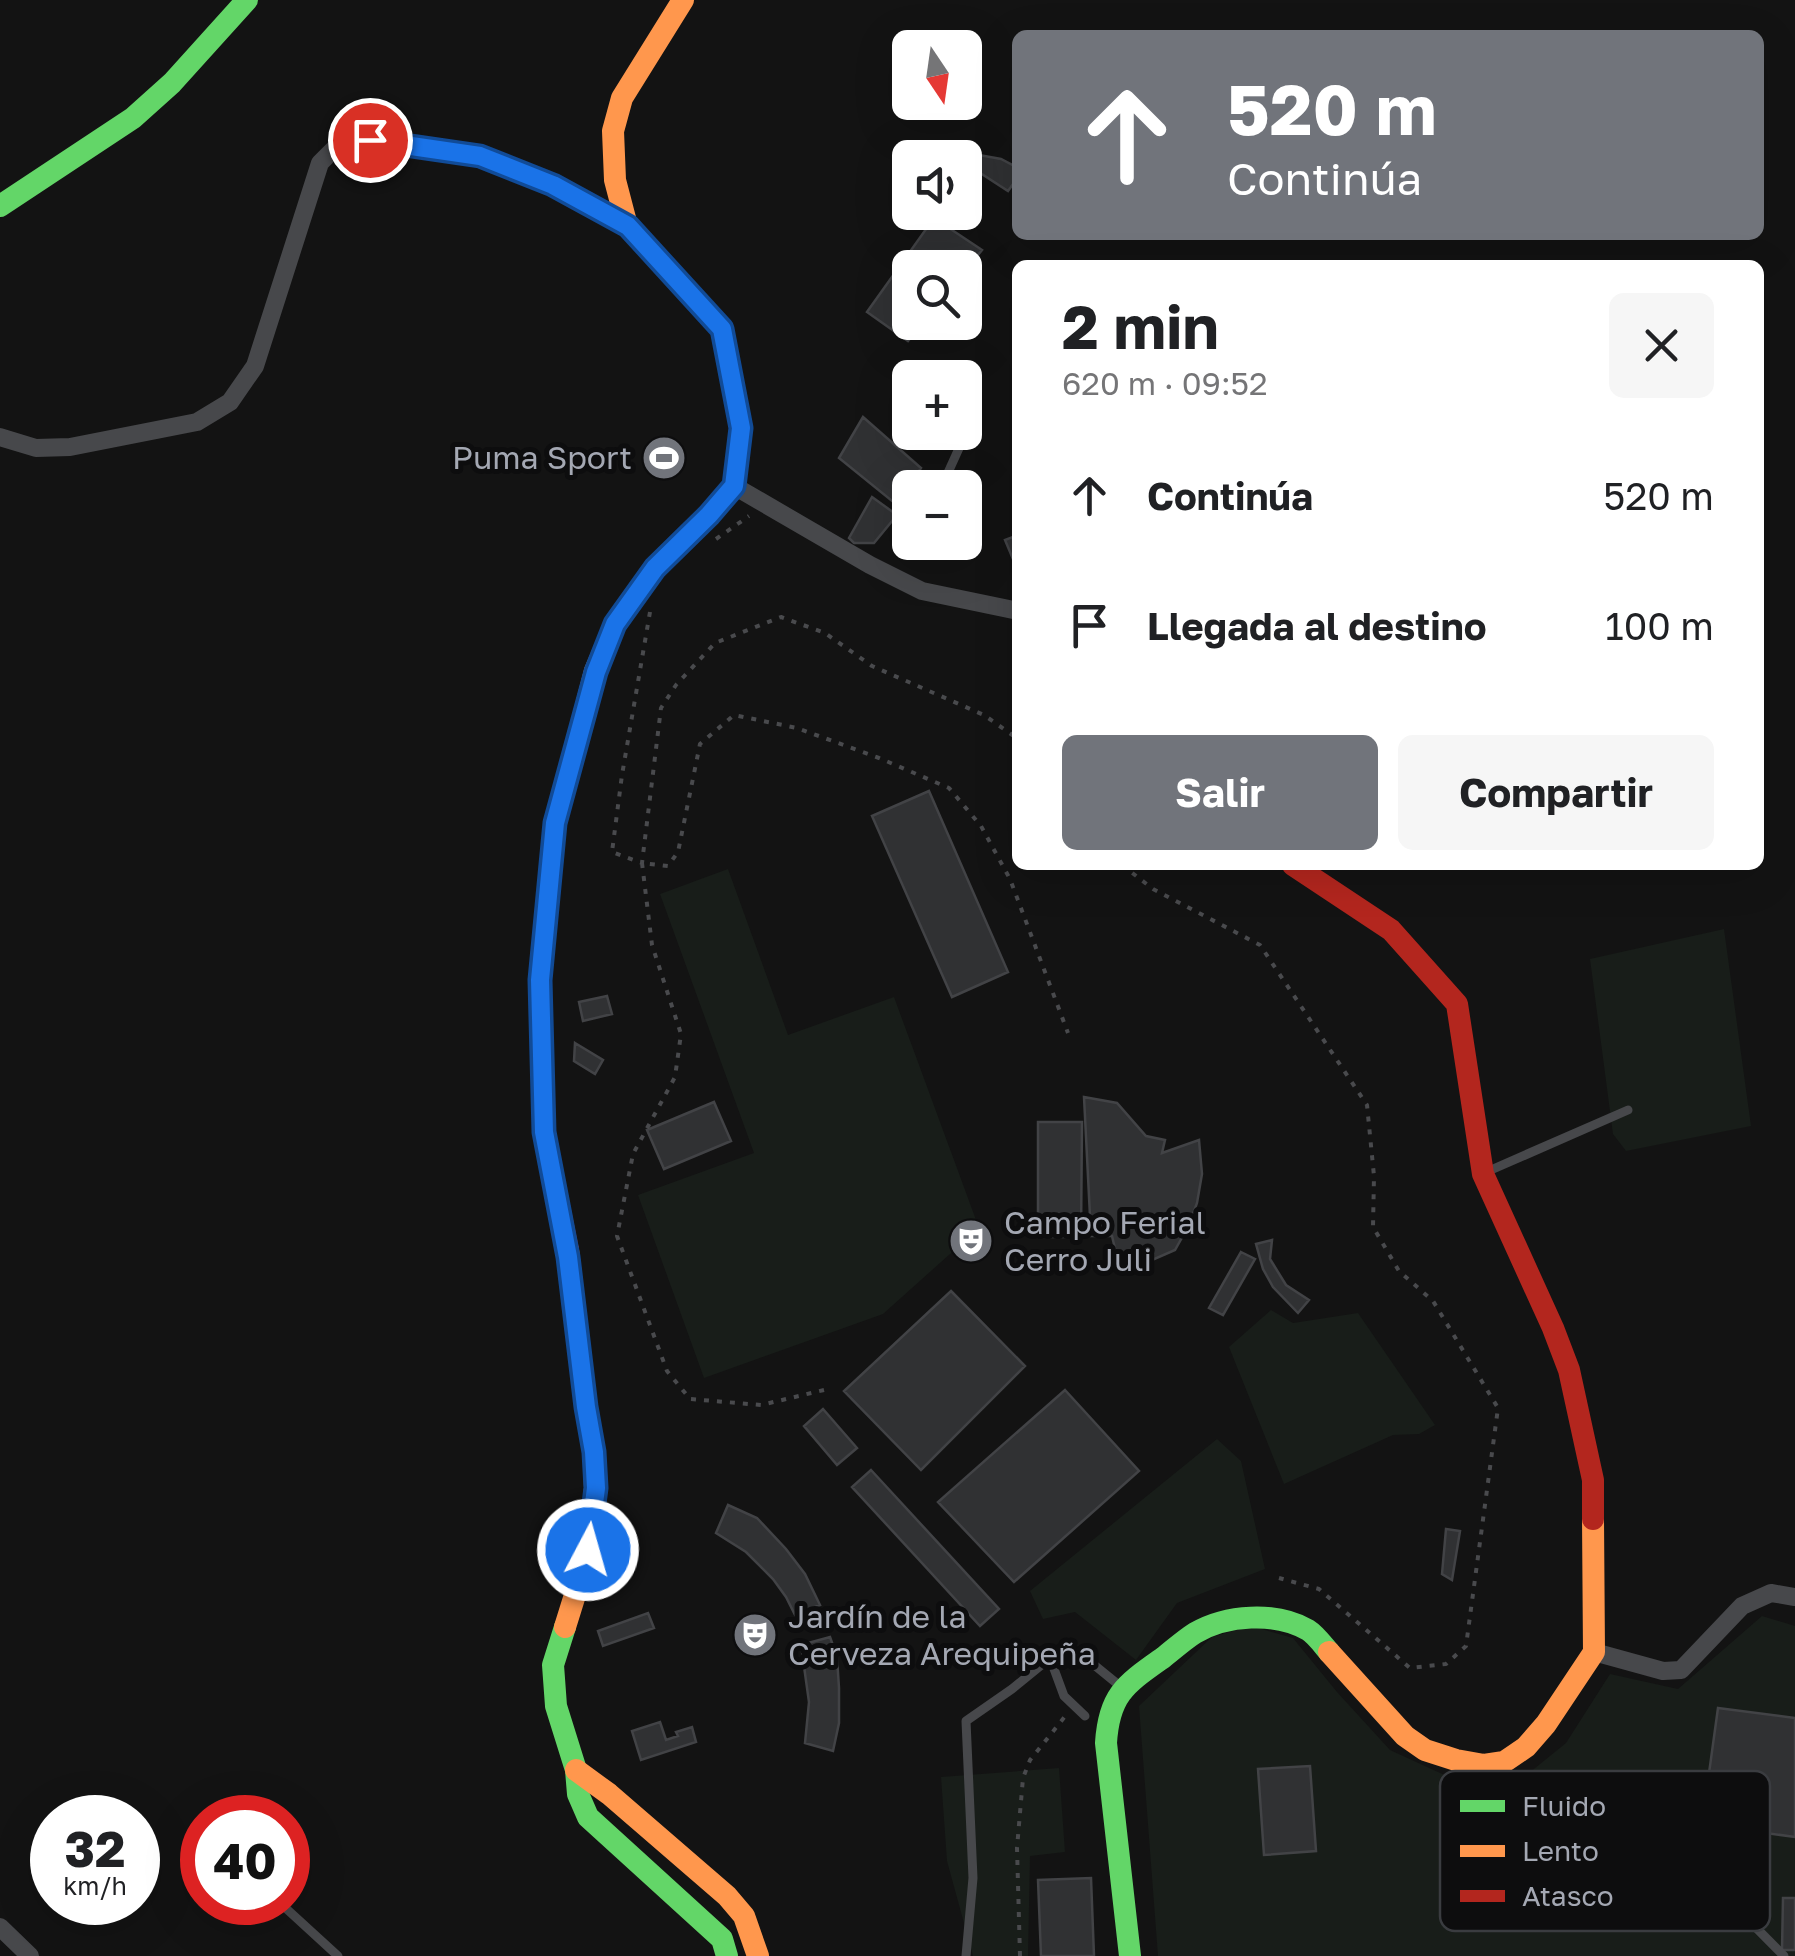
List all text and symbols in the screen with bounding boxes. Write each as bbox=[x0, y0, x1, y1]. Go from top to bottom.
north arrow bbox=[892, 30, 982, 120]
map controls bbox=[892, 30, 982, 560]
text: 520 m bbox=[1227, 66, 1437, 150]
icon: ahead bbox=[1062, 70, 1192, 200]
pin bbox=[328, 98, 413, 183]
icon: arrive bbox=[343, 113, 398, 168]
button: sound bbox=[892, 140, 982, 230]
text: Continúa bbox=[1227, 151, 1422, 205]
button: search bbox=[892, 250, 982, 340]
text: 2 min bbox=[1062, 290, 1219, 362]
button: close bbox=[1609, 293, 1714, 398]
button: + bbox=[892, 360, 982, 450]
text: 620 m · 09:52 bbox=[1062, 364, 1268, 402]
sports icon: Puma Sport bbox=[641, 435, 687, 481]
place label: Puma Sport bbox=[452, 438, 632, 476]
icon: ahead bbox=[1062, 468, 1117, 523]
button: − bbox=[892, 470, 982, 560]
text: Continúa bbox=[1147, 473, 1313, 518]
text: 520 m bbox=[1603, 473, 1714, 518]
icon: arrive bbox=[1062, 598, 1117, 653]
text: Llegada al destino bbox=[1147, 603, 1487, 648]
text: 100 m bbox=[1605, 603, 1714, 648]
button: Salir bbox=[1062, 735, 1378, 850]
button: Compartir bbox=[1398, 735, 1714, 850]
place label: Campo Ferial Cerro Juli bbox=[1004, 1203, 1206, 1278]
theatre icon: Campo Ferial Cerro Juli bbox=[948, 1218, 994, 1264]
position arrow bbox=[536, 1498, 640, 1602]
place label: Jardín de la Cerveza Arequipeña bbox=[788, 1597, 1096, 1672]
theatre icon: Jardín de la Cerveza Arequipeña bbox=[732, 1612, 778, 1658]
legend bbox=[1440, 1771, 1770, 1931]
text: Fluido bbox=[1522, 1789, 1606, 1822]
speed limit sign: 40 bbox=[180, 1795, 310, 1925]
text: 32 bbox=[64, 1818, 125, 1878]
text: Lento bbox=[1522, 1834, 1599, 1867]
text: km/h bbox=[63, 1870, 127, 1901]
text: Atasco bbox=[1522, 1879, 1614, 1912]

